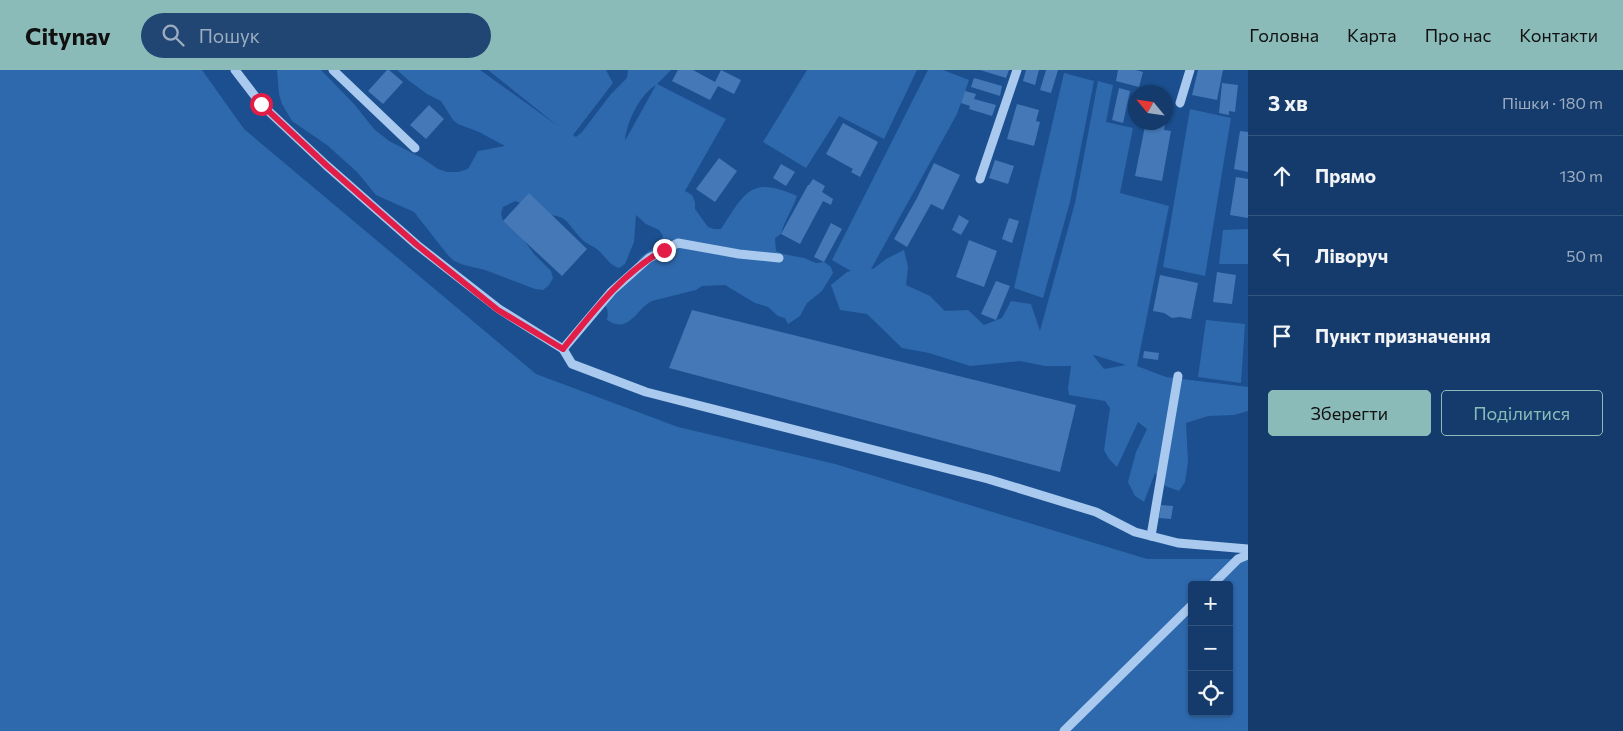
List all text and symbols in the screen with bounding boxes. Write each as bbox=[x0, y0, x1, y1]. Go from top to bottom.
search box bbox=[141, 13, 491, 58]
text: Citynav bbox=[25, 21, 111, 50]
icon: search bbox=[159, 21, 187, 49]
text: Пошук bbox=[199, 24, 260, 47]
text: Головна bbox=[1249, 24, 1319, 46]
text: Карта bbox=[1347, 24, 1397, 46]
text: Про нас bbox=[1425, 24, 1491, 46]
text: Контакти bbox=[1519, 24, 1598, 46]
north arrow bbox=[1128, 85, 1173, 130]
text: 3 хв bbox=[1268, 90, 1308, 115]
route start bbox=[250, 93, 273, 116]
text: Пішки · 180 m bbox=[1502, 93, 1603, 112]
icon: ahead bbox=[1268, 162, 1296, 190]
text: Прямо bbox=[1315, 164, 1376, 187]
text: 130 m bbox=[1560, 166, 1603, 185]
route end bbox=[653, 239, 676, 262]
icon: left bbox=[1268, 242, 1296, 270]
text: Ліворуч bbox=[1315, 244, 1388, 267]
text: 50 m bbox=[1566, 246, 1603, 265]
icon: arrive bbox=[1268, 322, 1296, 350]
text: Пункт призначення bbox=[1315, 324, 1491, 347]
button: Зберегти bbox=[1268, 390, 1431, 436]
button: Поділитися bbox=[1441, 390, 1603, 436]
map controls bbox=[1188, 581, 1233, 716]
button: + bbox=[1188, 581, 1233, 626]
button: − bbox=[1188, 626, 1233, 671]
button: locate bbox=[1188, 671, 1233, 716]

